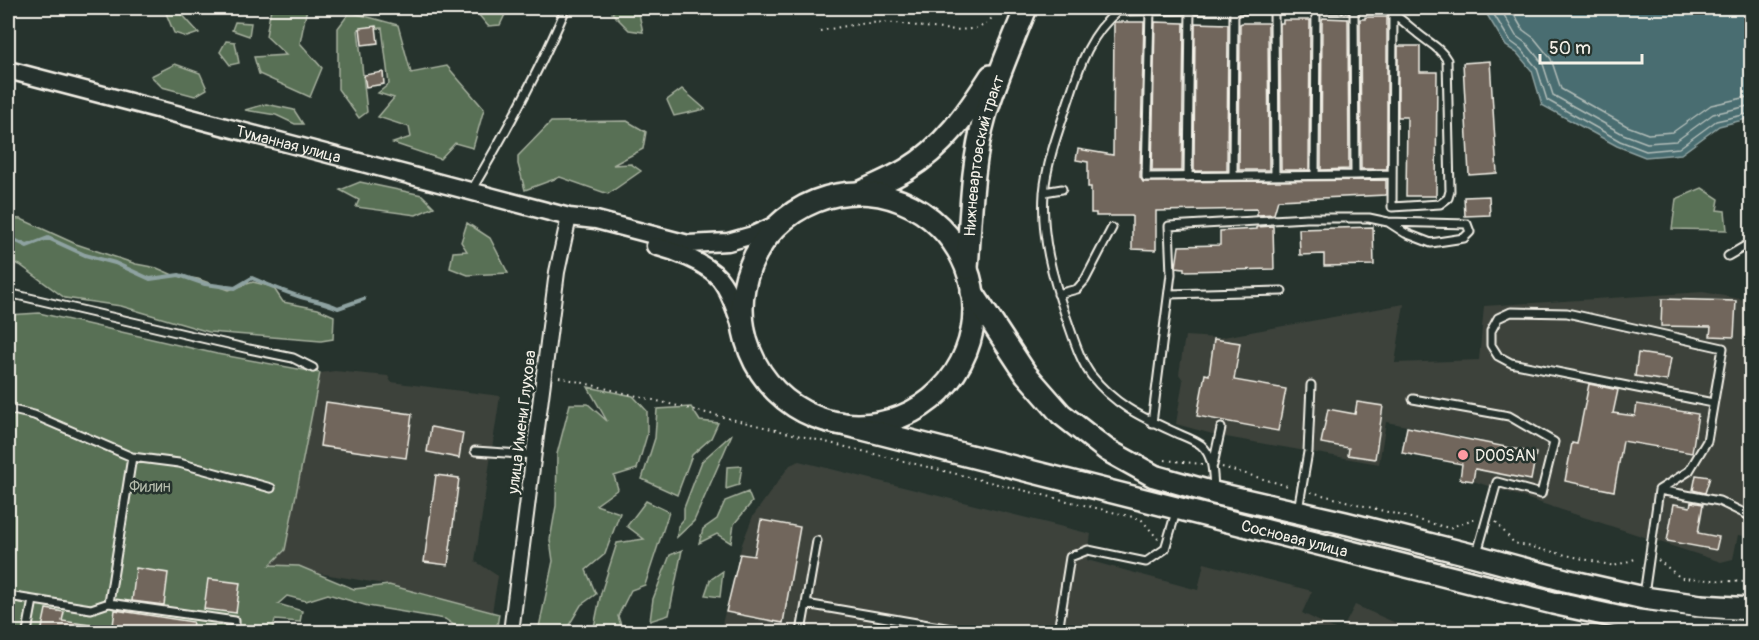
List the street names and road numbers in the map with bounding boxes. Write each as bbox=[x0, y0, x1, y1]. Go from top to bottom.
street label: Нижневартовский тракт bbox=[960, 72, 1009, 237]
street label: Туманная улица bbox=[233, 121, 343, 168]
street label: улица Имени Глухова bbox=[503, 349, 541, 496]
street label: Сосновая улица bbox=[1239, 516, 1350, 562]

